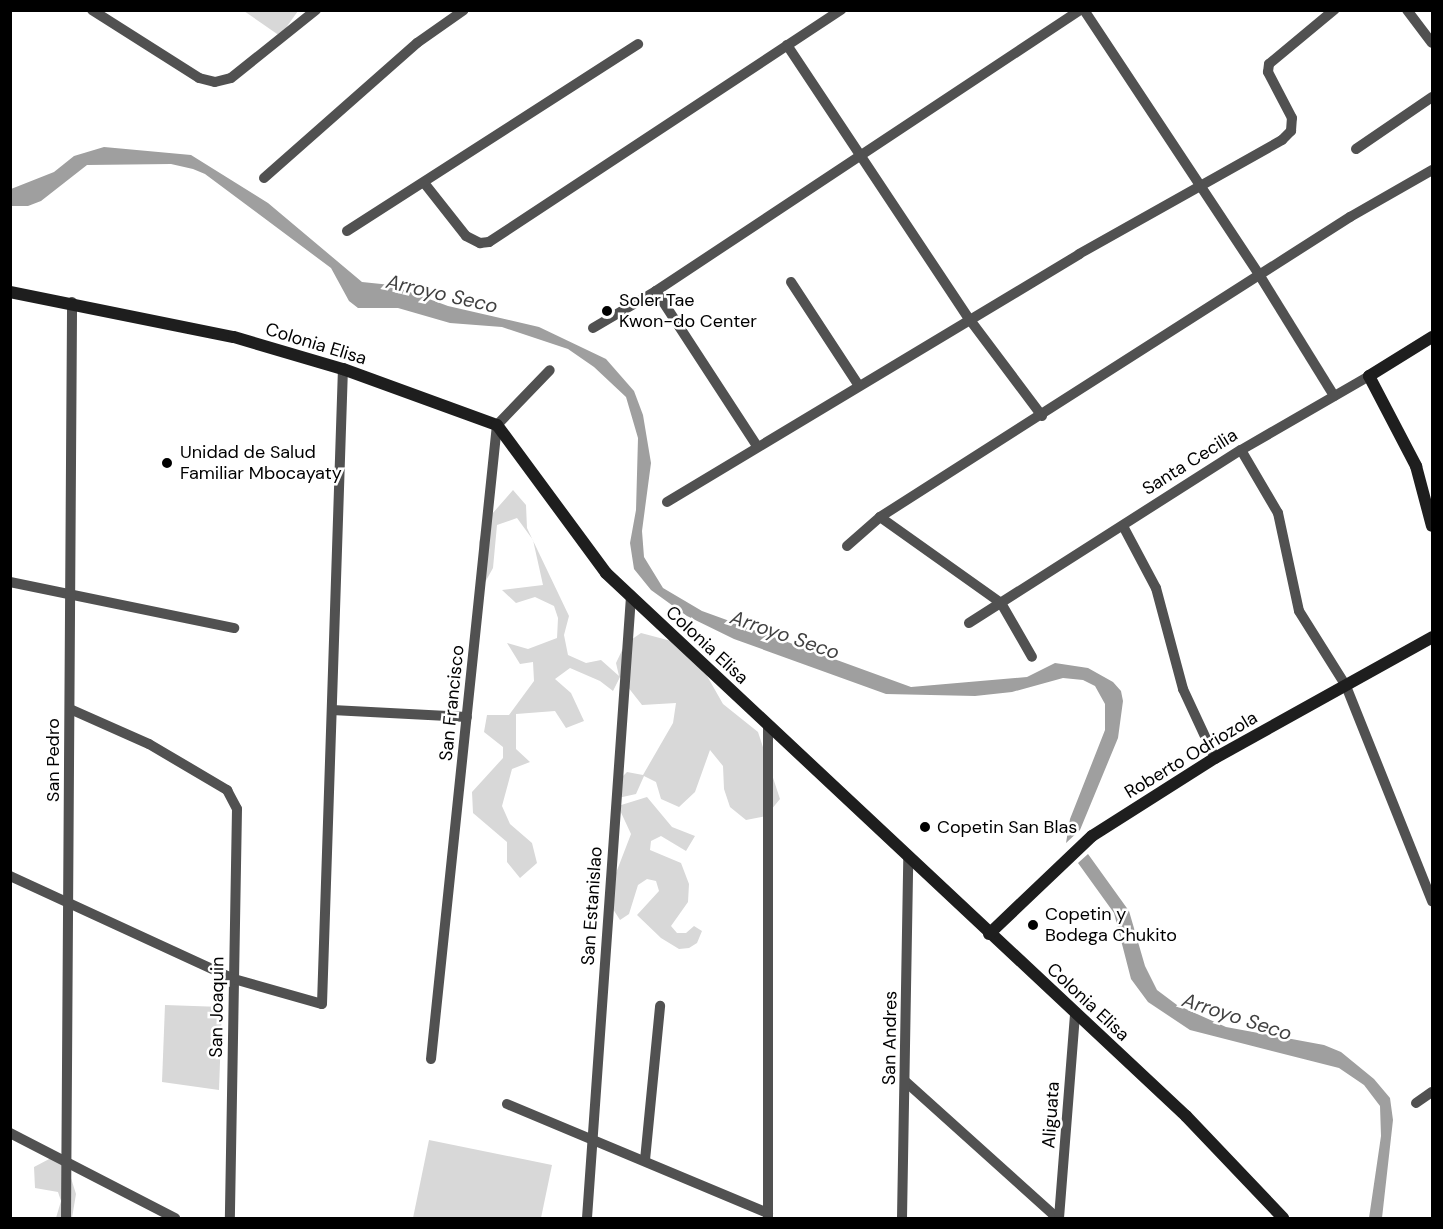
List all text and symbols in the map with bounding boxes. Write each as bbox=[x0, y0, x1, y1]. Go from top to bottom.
water label: Arroyo Seco bbox=[384, 270, 500, 318]
place label: Soler Tae Kwon-do Center bbox=[619, 290, 757, 332]
marker: Soler Tae Kwon-do Center bbox=[600, 304, 614, 318]
street label: Colonia Elisa bbox=[263, 318, 369, 370]
street label: Santa Cecilia bbox=[1138, 424, 1242, 500]
place label: Unidad de Salud Familiar Mbocayaty bbox=[180, 442, 342, 484]
marker: Unidad de Salud Familiar Mbocayaty bbox=[158, 454, 176, 472]
street label: Colonia Elisa bbox=[661, 601, 753, 689]
water label: Arroyo Seco bbox=[727, 605, 843, 665]
street label: San Francisco bbox=[435, 644, 469, 762]
street label: Roberto Odriozola bbox=[1121, 707, 1261, 803]
street label: San Pedro bbox=[42, 718, 64, 802]
place label: Copetin San Blas bbox=[937, 816, 1077, 838]
marker: Copetin San Blas bbox=[918, 820, 932, 834]
street label: San Estanislao bbox=[577, 846, 607, 966]
place label: Copetin y Bodega Chukito bbox=[1045, 904, 1177, 946]
marker: Copetin y Bodega Chukito bbox=[1026, 918, 1040, 932]
street label: San Joaquin bbox=[205, 956, 229, 1058]
street label: Colonia Elisa bbox=[1042, 958, 1134, 1046]
water label: Arroyo Seco bbox=[1179, 988, 1295, 1046]
street label: San Andres bbox=[878, 991, 902, 1085]
street label: Aliguata bbox=[1038, 1081, 1064, 1149]

